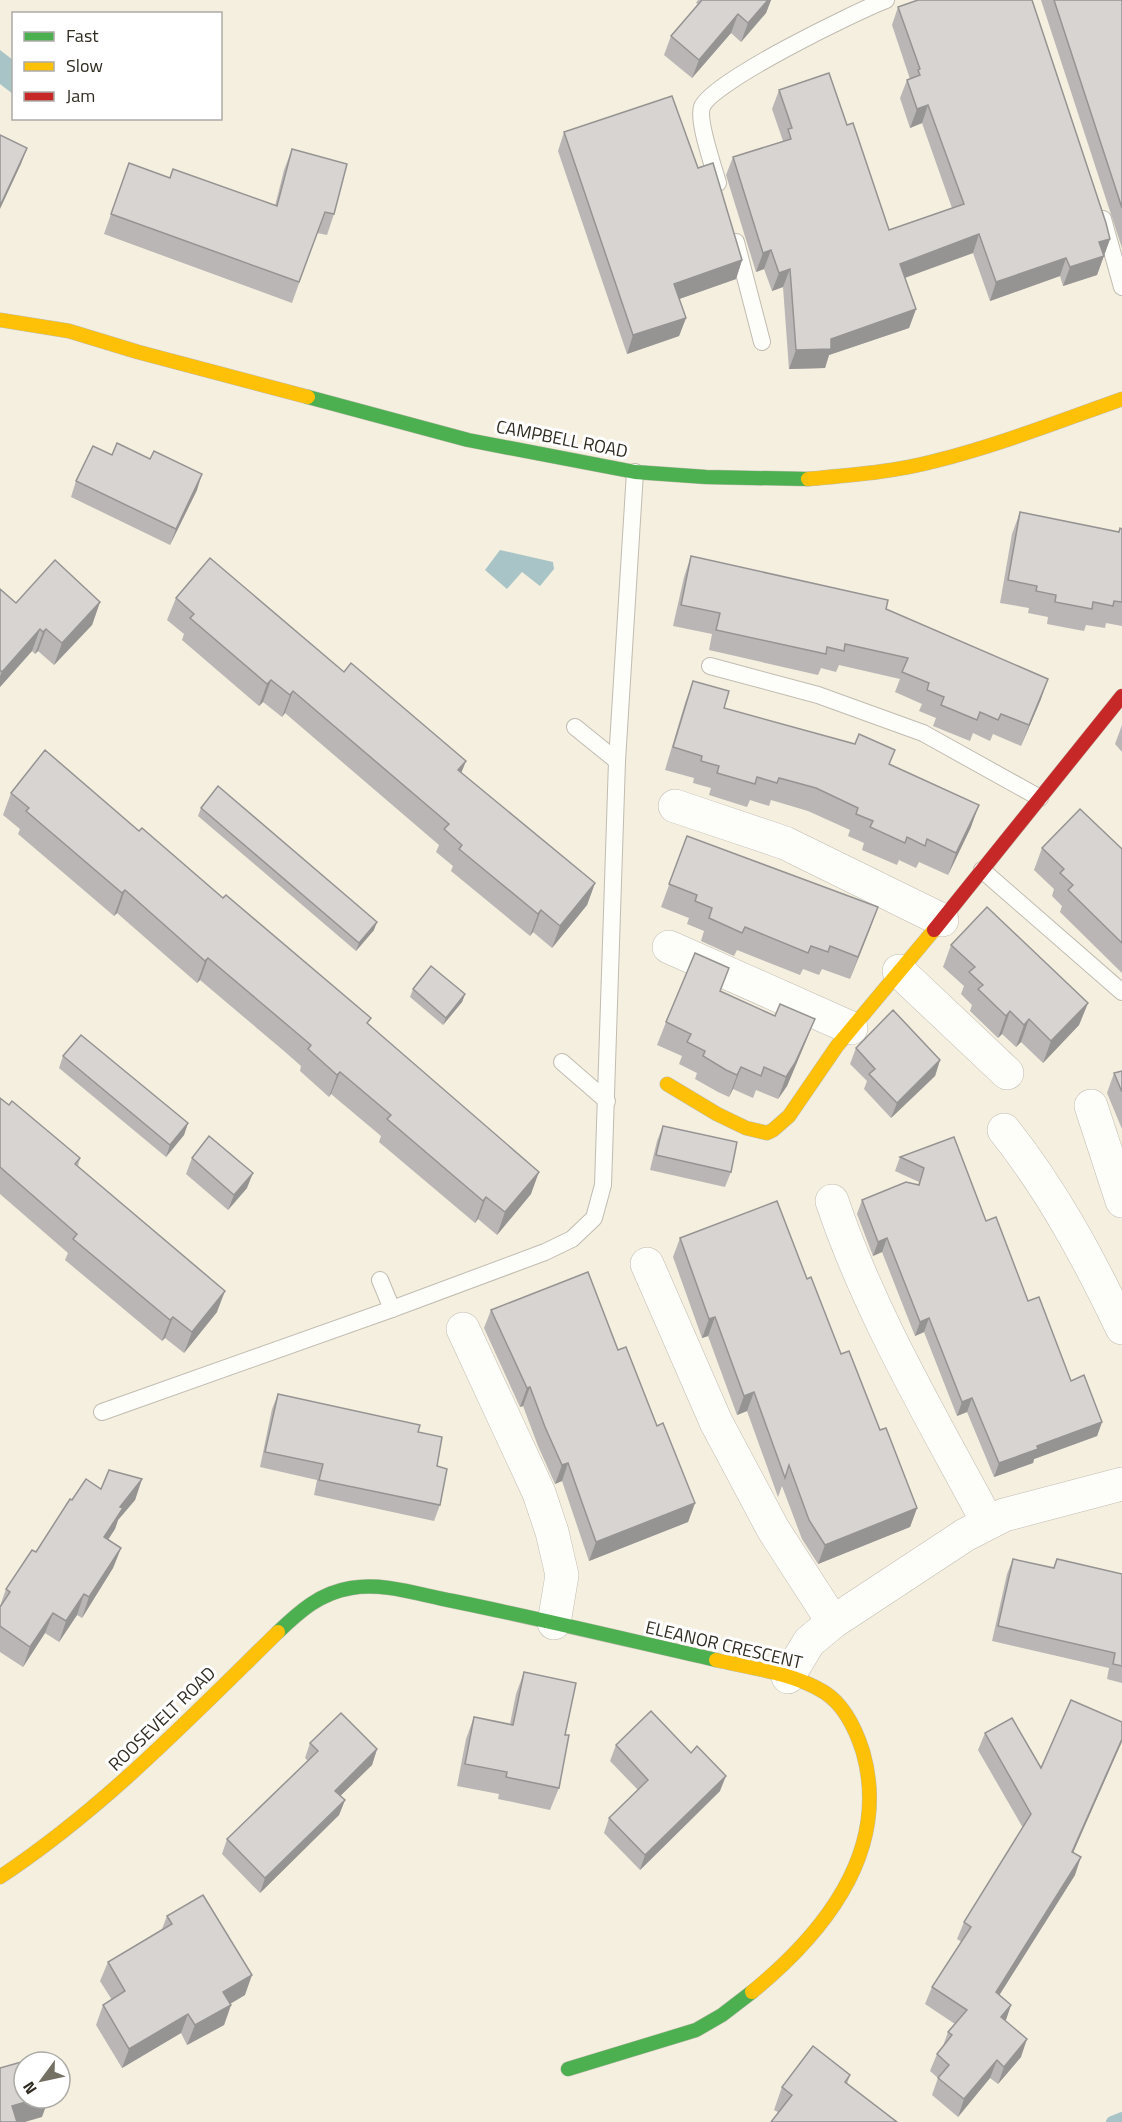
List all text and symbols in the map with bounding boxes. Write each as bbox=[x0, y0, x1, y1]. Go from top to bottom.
legend bbox=[12, 12, 222, 120]
text: Fast bbox=[66, 22, 99, 49]
text: Slow bbox=[66, 52, 103, 79]
text: Jam bbox=[66, 82, 95, 109]
street label: CAMPBELL ROAD bbox=[494, 413, 630, 465]
street label: ELEANOR CRESCENT bbox=[643, 1613, 806, 1676]
street label: ROOSEVELT ROAD bbox=[102, 1660, 222, 1777]
north arrow bbox=[12, 2050, 72, 2110]
text: N bbox=[16, 2077, 43, 2099]

